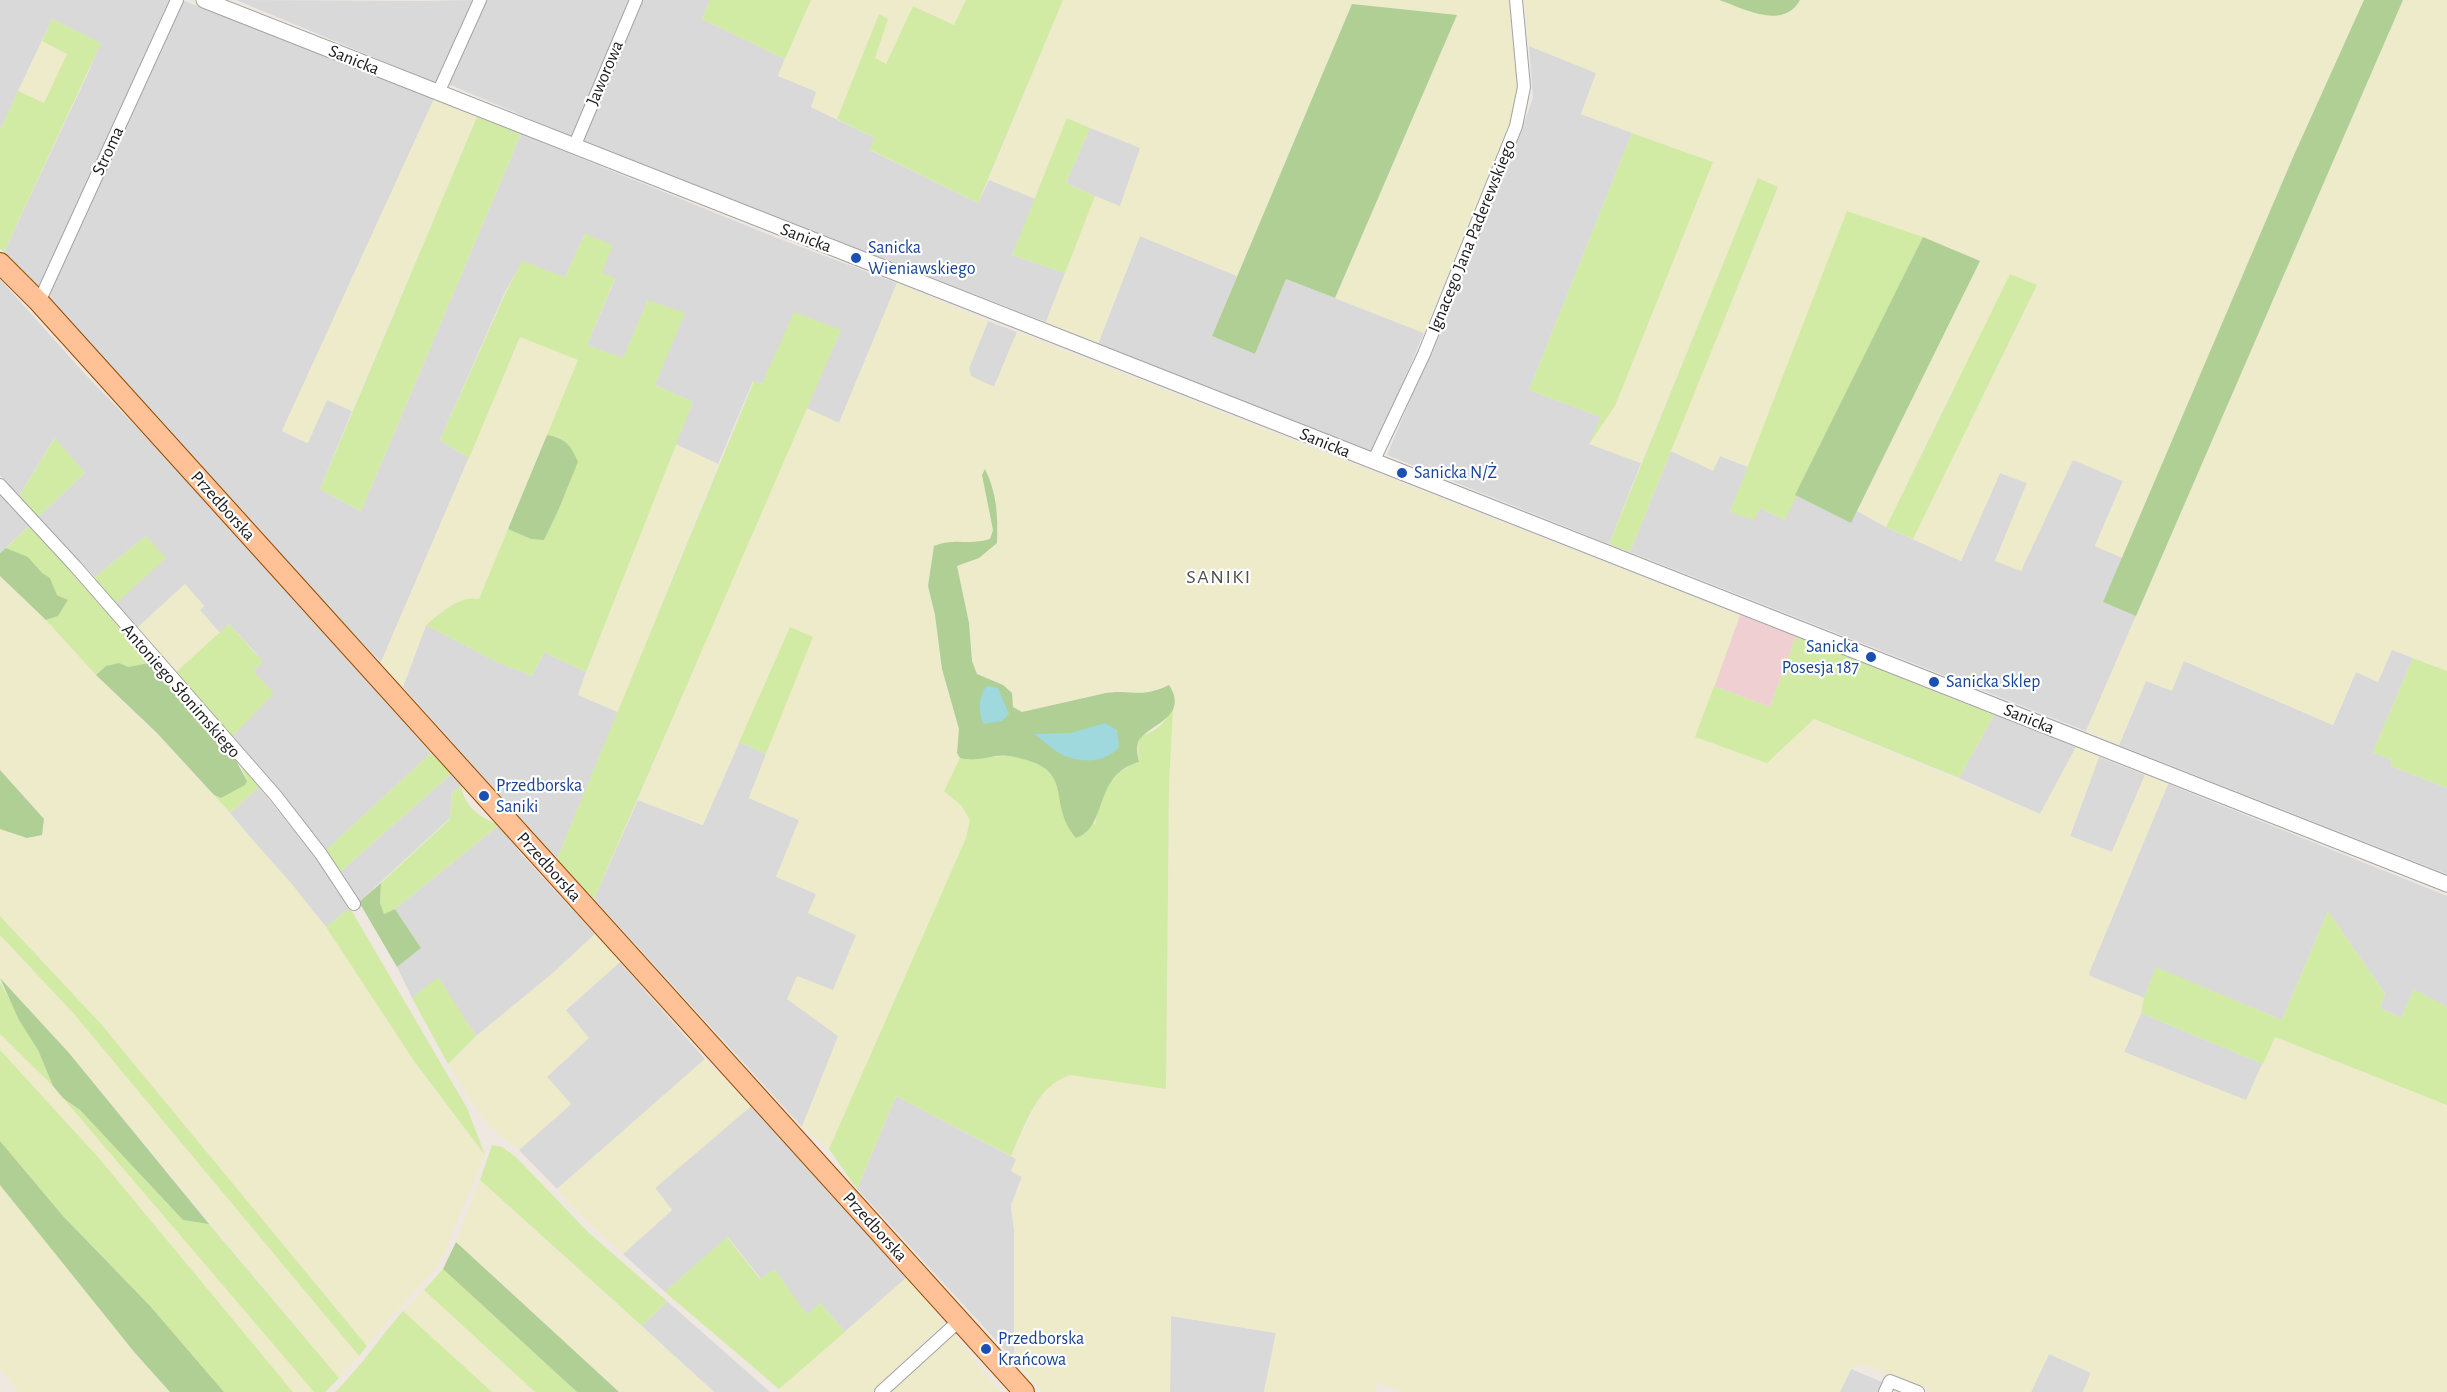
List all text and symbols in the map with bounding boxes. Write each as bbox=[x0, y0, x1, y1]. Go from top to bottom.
street label: Jaworowa bbox=[582, 37, 628, 109]
street label: Sanicka bbox=[325, 40, 383, 80]
street label: Stroma bbox=[87, 123, 129, 179]
street label: Ignacego Jana Paderewskiego bbox=[1423, 136, 1521, 336]
street label: Sanicka bbox=[777, 218, 835, 258]
place label: Sanicka Wieniawskiego bbox=[868, 237, 976, 280]
marker: Sanicka Wieniawskiego bbox=[849, 251, 863, 265]
street label: Sanicka bbox=[1296, 423, 1354, 463]
place label: Sanicka N/Ż bbox=[1414, 462, 1497, 484]
marker: Sanicka N/Ż bbox=[1395, 466, 1409, 480]
street label: Przedborska bbox=[186, 467, 260, 545]
district label: SANIKI bbox=[1186, 565, 1252, 589]
street label: Antoniego Słonimskiego bbox=[117, 619, 245, 763]
place label: Sanicka Posesja 187 bbox=[1782, 636, 1859, 678]
marker: Sanicka Posesja 187 bbox=[1864, 650, 1878, 664]
place label: Sanicka Sklep bbox=[1946, 671, 2040, 693]
marker: Sanicka Sklep bbox=[1927, 675, 1941, 689]
street label: Sanicka bbox=[2000, 699, 2058, 739]
place label: Przedborska Saniki bbox=[496, 775, 582, 818]
marker: Przedborska Saniki bbox=[477, 789, 491, 803]
street label: Przedborska bbox=[512, 828, 586, 906]
street label: Przedborska bbox=[838, 1188, 912, 1266]
place label: Przedborska Krańcowa bbox=[998, 1328, 1084, 1370]
marker: Przedborska Krańcowa bbox=[979, 1342, 993, 1356]

